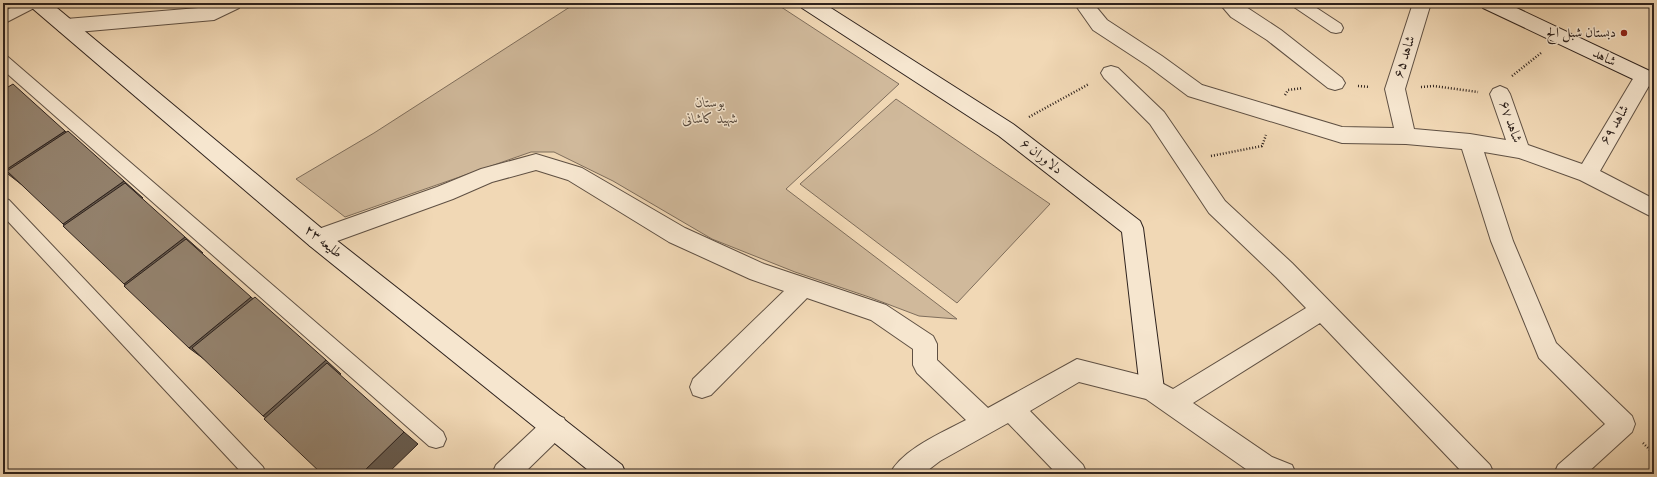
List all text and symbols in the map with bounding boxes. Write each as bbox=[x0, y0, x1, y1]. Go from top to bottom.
place label: دبستان شبل الح bbox=[1546, 24, 1616, 45]
marker: دبستان شبل الح bbox=[1619, 28, 1629, 38]
street label: شاهد ۶۵ bbox=[1389, 33, 1421, 81]
street label: شاهد bbox=[1589, 44, 1619, 72]
park label: بوستان شهید کاشانی bbox=[682, 94, 738, 129]
street label: شاهد ۶۷ bbox=[1494, 98, 1526, 146]
street label: شاهد ۶۹ bbox=[1596, 102, 1634, 148]
street label: دلاوران ۶ bbox=[1016, 135, 1066, 179]
street label: طلیعه ۲۳ bbox=[300, 221, 346, 263]

